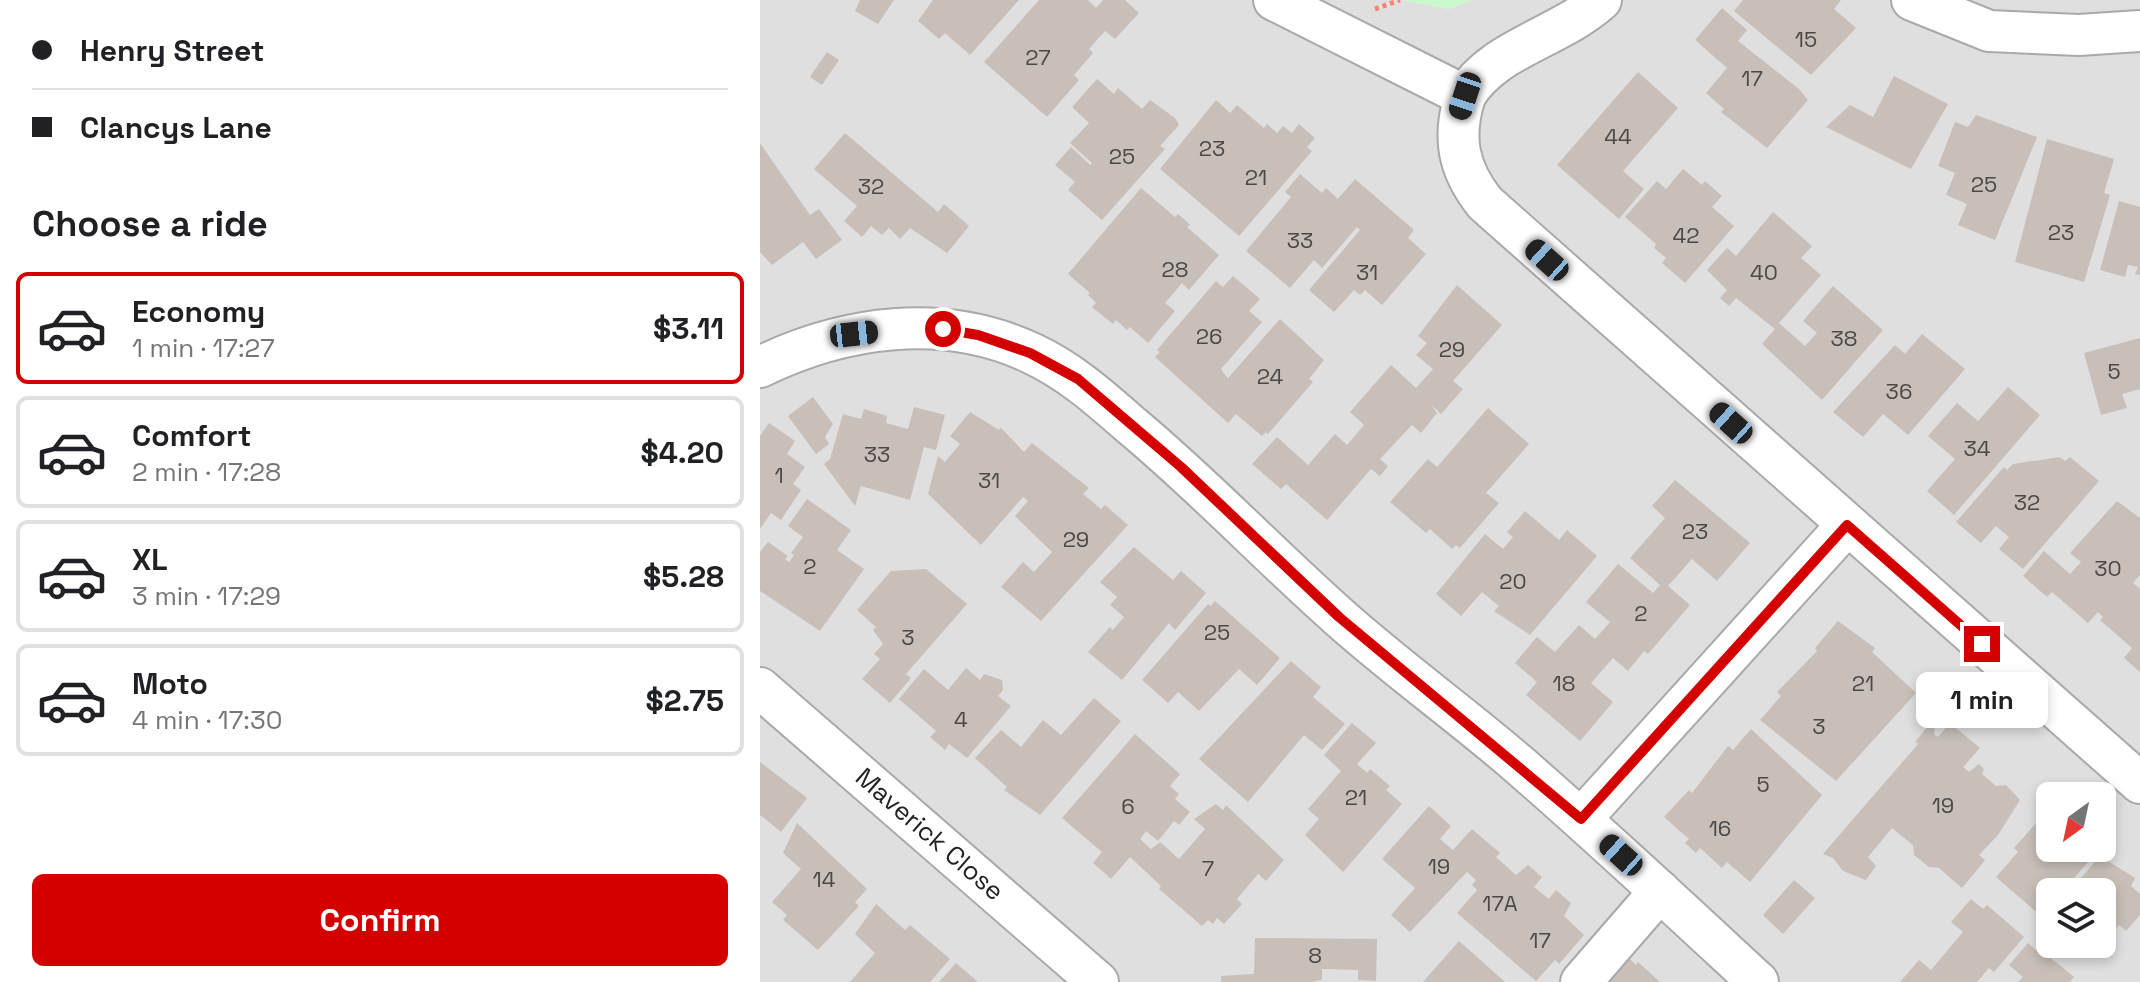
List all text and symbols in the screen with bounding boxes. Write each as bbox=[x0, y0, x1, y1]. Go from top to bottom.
house number: 15 bbox=[1795, 25, 1817, 53]
text: Henry Street bbox=[80, 31, 264, 70]
house number: 27 bbox=[1025, 43, 1051, 71]
house number: 17 bbox=[1741, 64, 1763, 92]
car bbox=[1446, 69, 1484, 123]
text: Clancys Lane bbox=[80, 108, 272, 147]
house number: 44 bbox=[1604, 122, 1632, 150]
house number: 23 bbox=[1199, 134, 1225, 162]
house number: 25 bbox=[1109, 142, 1135, 170]
house number: 21 bbox=[1245, 163, 1267, 191]
house number: 25 bbox=[1971, 170, 1997, 198]
house number: 32 bbox=[858, 172, 884, 200]
text: Choose a ride bbox=[32, 201, 268, 247]
house number: 23 bbox=[2048, 218, 2074, 246]
house number: 42 bbox=[1672, 221, 1700, 249]
house number: 33 bbox=[1287, 226, 1313, 254]
car bbox=[1521, 235, 1573, 285]
house number: 28 bbox=[1162, 255, 1188, 283]
house number: 31 bbox=[1356, 258, 1378, 286]
house number: 40 bbox=[1750, 258, 1778, 286]
icon: car bbox=[36, 292, 108, 364]
text: Economy bbox=[132, 292, 265, 331]
text: $3.11 bbox=[653, 309, 724, 348]
route start bbox=[925, 311, 961, 347]
car bbox=[829, 320, 879, 348]
house number: 26 bbox=[1196, 322, 1222, 350]
house number: 38 bbox=[1831, 324, 1858, 352]
text: 1 min · 17:27 bbox=[132, 331, 275, 365]
house number: 29 bbox=[1439, 335, 1465, 363]
house number: 5 bbox=[2107, 357, 2121, 385]
house number: 24 bbox=[1257, 362, 1283, 390]
house number: 36 bbox=[1886, 377, 1912, 405]
car bbox=[1705, 398, 1757, 448]
icon: car bbox=[36, 416, 108, 488]
text: Comfort bbox=[132, 416, 251, 455]
text: $4.20 bbox=[641, 433, 724, 472]
house number: 34 bbox=[1963, 434, 1991, 462]
house number: 33 bbox=[864, 440, 890, 468]
text: 2 min · 17:28 bbox=[132, 455, 281, 489]
house number: 1 bbox=[774, 461, 784, 489]
house number: 31 bbox=[978, 466, 1000, 494]
house number: 32 bbox=[2014, 488, 2040, 516]
house number: 23 bbox=[1682, 517, 1708, 545]
house number: 29 bbox=[1063, 525, 1089, 553]
icon: car bbox=[36, 540, 108, 612]
text: XL bbox=[132, 540, 168, 579]
house number: 2 bbox=[803, 552, 817, 580]
house number: 30 bbox=[2094, 554, 2122, 582]
text: $5.28 bbox=[643, 557, 724, 596]
house number: 20 bbox=[1499, 567, 1527, 595]
text: 3 min · 17:29 bbox=[132, 579, 281, 613]
house number: 2 bbox=[1634, 599, 1648, 627]
house number: 25 bbox=[1204, 618, 1230, 646]
house number: 3 bbox=[901, 623, 915, 651]
route end bbox=[1964, 626, 2000, 662]
icon: car bbox=[36, 664, 108, 736]
text: Moto bbox=[132, 664, 208, 703]
house number: 18 bbox=[1553, 669, 1575, 697]
house number: 21 bbox=[1852, 669, 1874, 697]
callout: 1 min bbox=[1916, 672, 2048, 728]
text: $2.75 bbox=[645, 681, 724, 720]
text: 1 min bbox=[1950, 683, 2014, 717]
text: 4 min · 17:30 bbox=[132, 703, 282, 737]
house number: 4 bbox=[954, 705, 968, 733]
house number: 3 bbox=[1812, 712, 1826, 740]
street label: Maverick Close bbox=[849, 760, 1011, 908]
house number: 5 bbox=[1756, 770, 1770, 798]
north arrow bbox=[2036, 782, 2116, 862]
map controls bbox=[2036, 782, 2116, 958]
house number: 21 bbox=[1345, 783, 1367, 811]
house number: 19 bbox=[1932, 791, 1954, 819]
house number: 6 bbox=[1121, 792, 1135, 820]
house number: 16 bbox=[1709, 814, 1731, 842]
car bbox=[1595, 830, 1647, 880]
house number: 19 bbox=[1428, 852, 1450, 880]
house number: 7 bbox=[1202, 854, 1214, 882]
house number: 14 bbox=[813, 865, 836, 893]
button: Confirm bbox=[32, 874, 728, 966]
button: layers bbox=[2036, 878, 2116, 958]
house number: 17A bbox=[1482, 889, 1518, 917]
house number: 17 bbox=[1529, 926, 1551, 954]
house number: 8 bbox=[1308, 941, 1322, 969]

